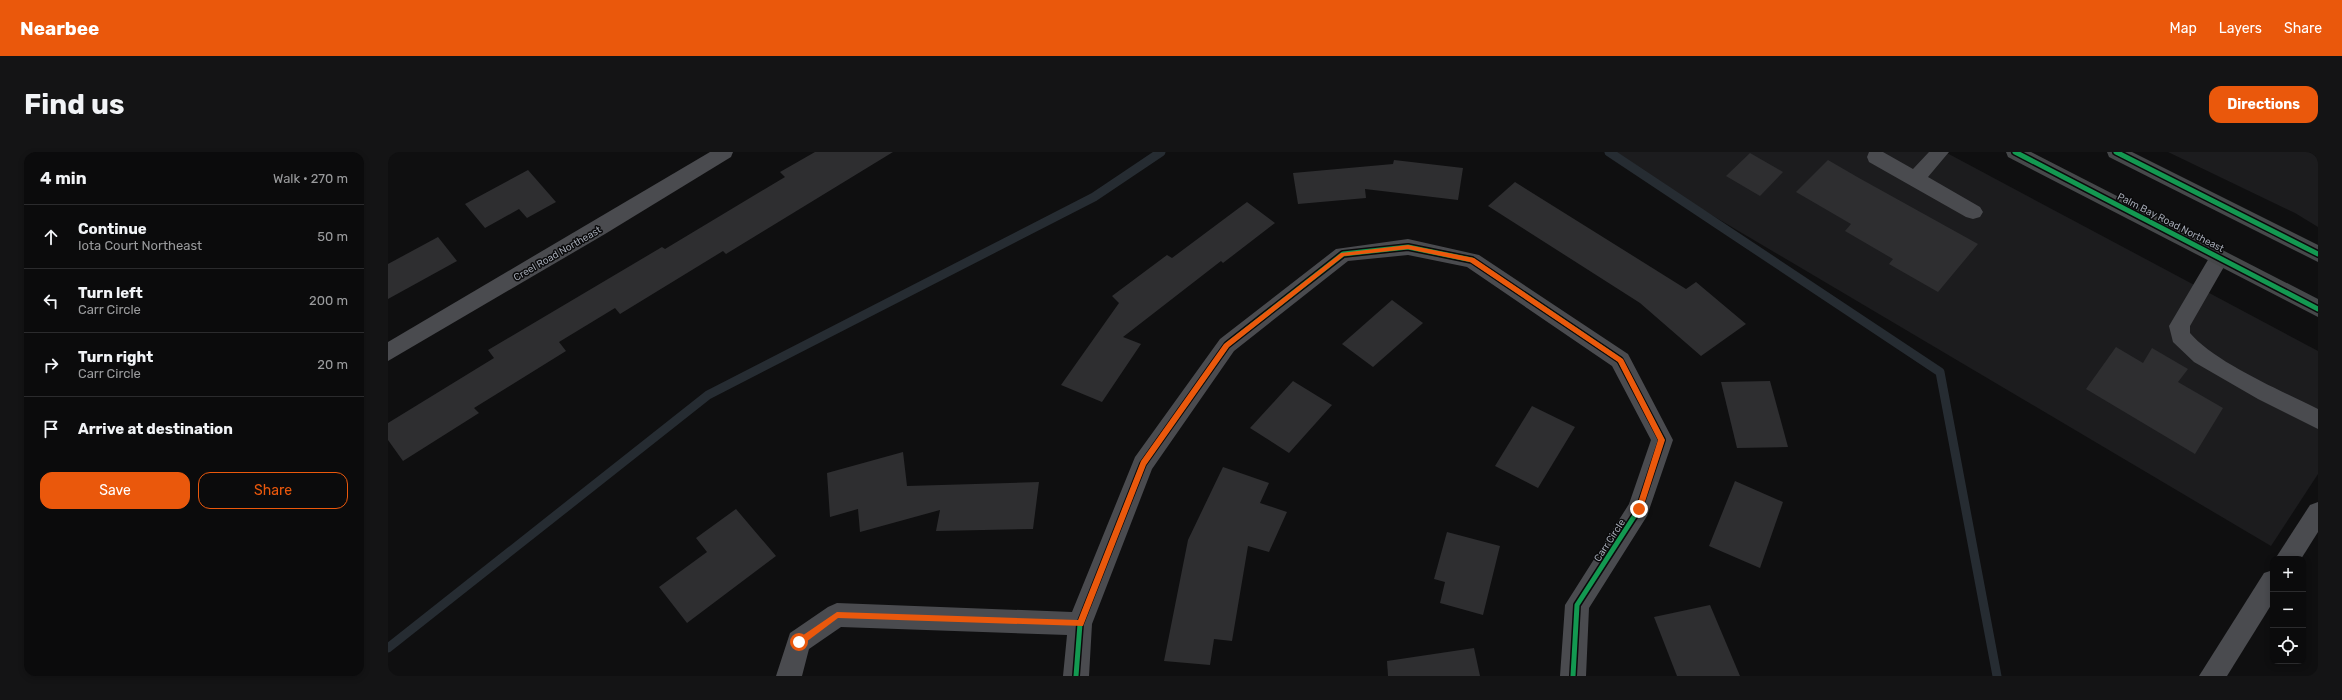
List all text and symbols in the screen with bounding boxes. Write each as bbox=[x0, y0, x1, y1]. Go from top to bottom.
text: Nearbee bbox=[20, 17, 99, 40]
text: Map bbox=[2170, 20, 2197, 37]
text: Layers bbox=[2219, 20, 2262, 37]
text: Share bbox=[2284, 20, 2322, 37]
button: Directions bbox=[2209, 86, 2318, 123]
text: Find us bbox=[24, 88, 124, 121]
text: 4 min bbox=[40, 168, 87, 188]
text: Walk · 270 m bbox=[273, 171, 348, 186]
street label: Palm Bay Road Northeast bbox=[2115, 191, 2226, 255]
text: Continue bbox=[78, 220, 147, 238]
street label: Creel Road Northeast bbox=[512, 224, 604, 284]
icon: ahead bbox=[40, 226, 62, 248]
text: 50 m bbox=[317, 229, 348, 244]
text: Iota Court Northeast bbox=[78, 238, 202, 253]
text: Turn left bbox=[78, 284, 143, 302]
icon: left bbox=[40, 290, 62, 312]
text: 200 m bbox=[309, 293, 348, 308]
text: Carr Circle bbox=[78, 302, 141, 317]
text: Turn right bbox=[78, 348, 153, 366]
icon: right bbox=[40, 354, 62, 376]
text: 20 m bbox=[317, 357, 348, 372]
text: Carr Circle bbox=[78, 366, 141, 381]
icon: arrive bbox=[40, 418, 62, 440]
text: Arrive at destination bbox=[78, 420, 233, 438]
button: Save bbox=[40, 472, 190, 509]
button: Share bbox=[198, 472, 348, 509]
route end bbox=[1630, 500, 1648, 518]
street label: Carr Circle bbox=[1592, 517, 1628, 564]
map controls bbox=[2270, 556, 2306, 664]
button: + bbox=[2270, 556, 2306, 592]
button: − bbox=[2270, 592, 2306, 628]
button: locate bbox=[2270, 628, 2306, 664]
route start bbox=[790, 633, 808, 651]

